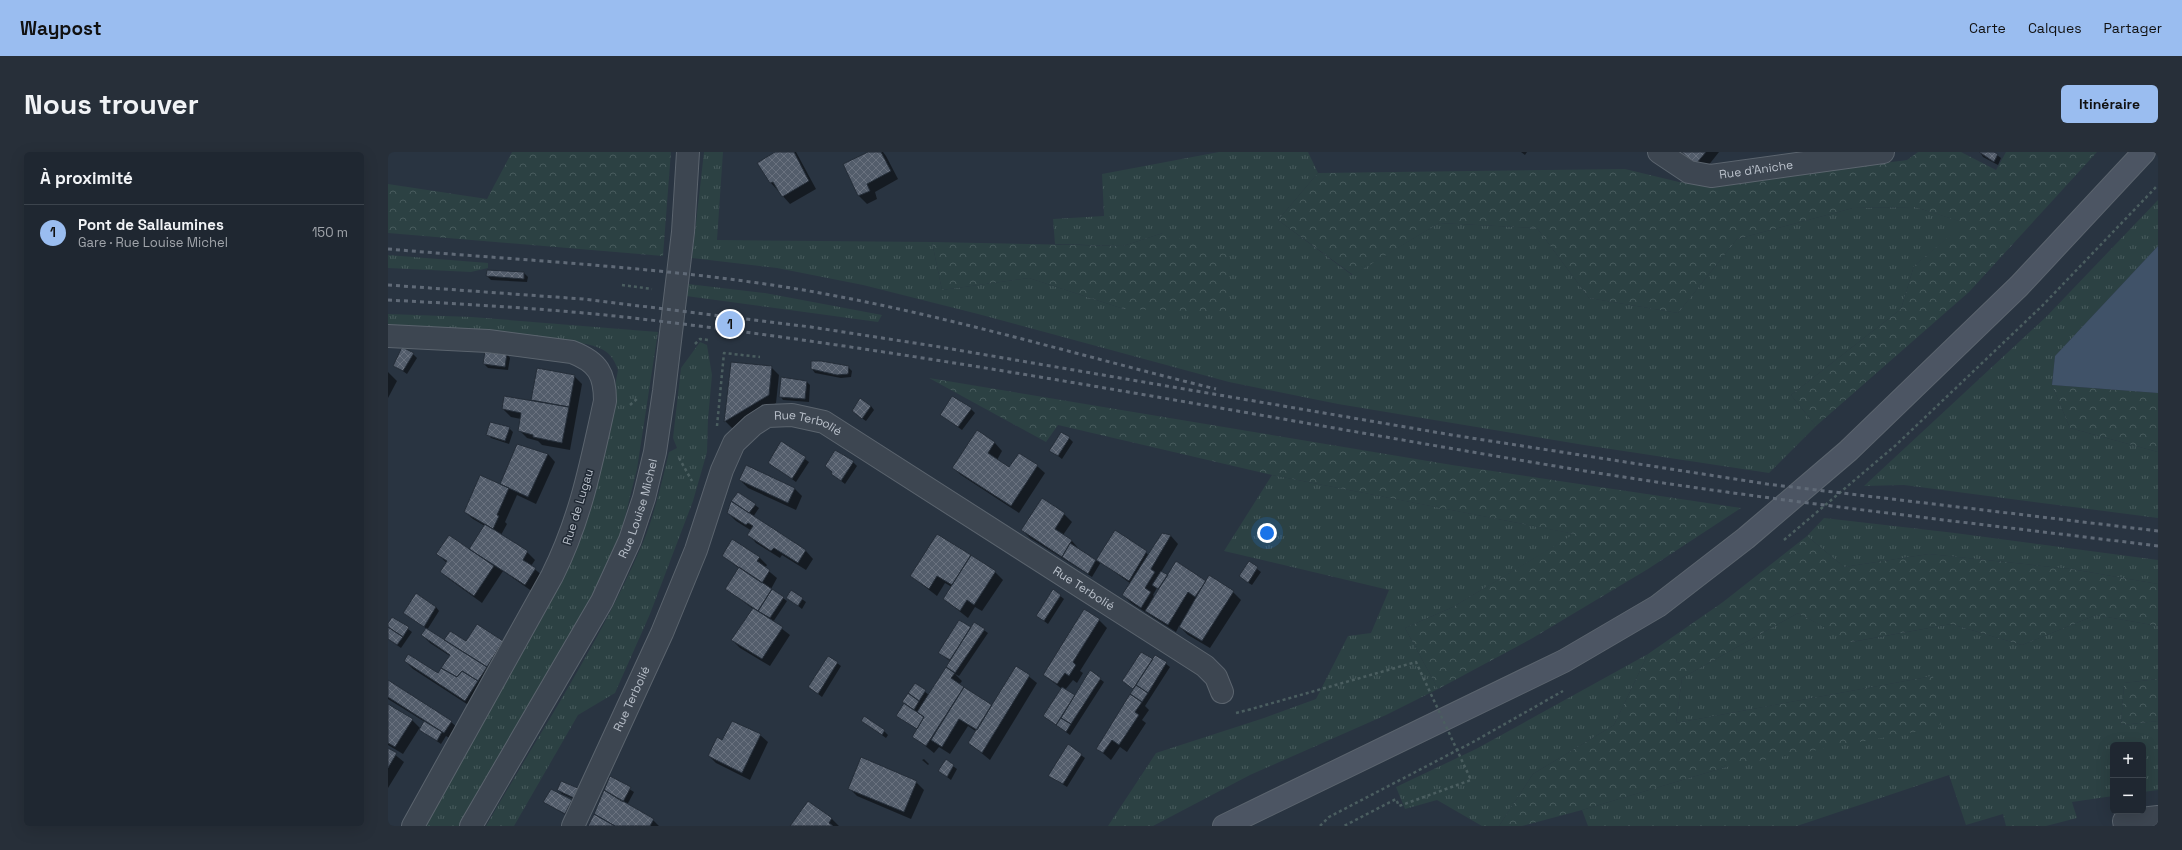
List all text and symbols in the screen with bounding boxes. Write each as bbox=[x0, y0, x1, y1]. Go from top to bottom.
text: Waypost bbox=[20, 16, 102, 41]
text: Carte bbox=[1969, 19, 2006, 37]
text: Calques bbox=[2028, 19, 2082, 37]
text: Partager bbox=[2104, 19, 2162, 37]
button: Itinéraire bbox=[2061, 85, 2158, 123]
text: Nous trouver bbox=[24, 86, 199, 122]
street label: Rue d'Aniche bbox=[1718, 157, 1794, 183]
text: À proximité bbox=[40, 167, 133, 189]
text: Pont de Sallaumines bbox=[78, 215, 224, 234]
text: 1 bbox=[50, 224, 56, 241]
text: 150 m bbox=[312, 224, 348, 241]
text: Gare · Rue Louise Michel bbox=[78, 234, 228, 251]
pin: 1 bbox=[717, 309, 743, 339]
street label: Rue Terbolié bbox=[774, 407, 845, 439]
street label: Rue Louise Michel bbox=[615, 457, 661, 561]
street label: Rue de Lugau bbox=[559, 467, 597, 547]
your location bbox=[1257, 523, 1277, 543]
street label: Rue Terbolié bbox=[1050, 563, 1118, 614]
street label: Rue Terbolié bbox=[610, 664, 654, 734]
map controls bbox=[2110, 742, 2146, 814]
button: + bbox=[2110, 742, 2146, 778]
button: − bbox=[2110, 778, 2146, 814]

